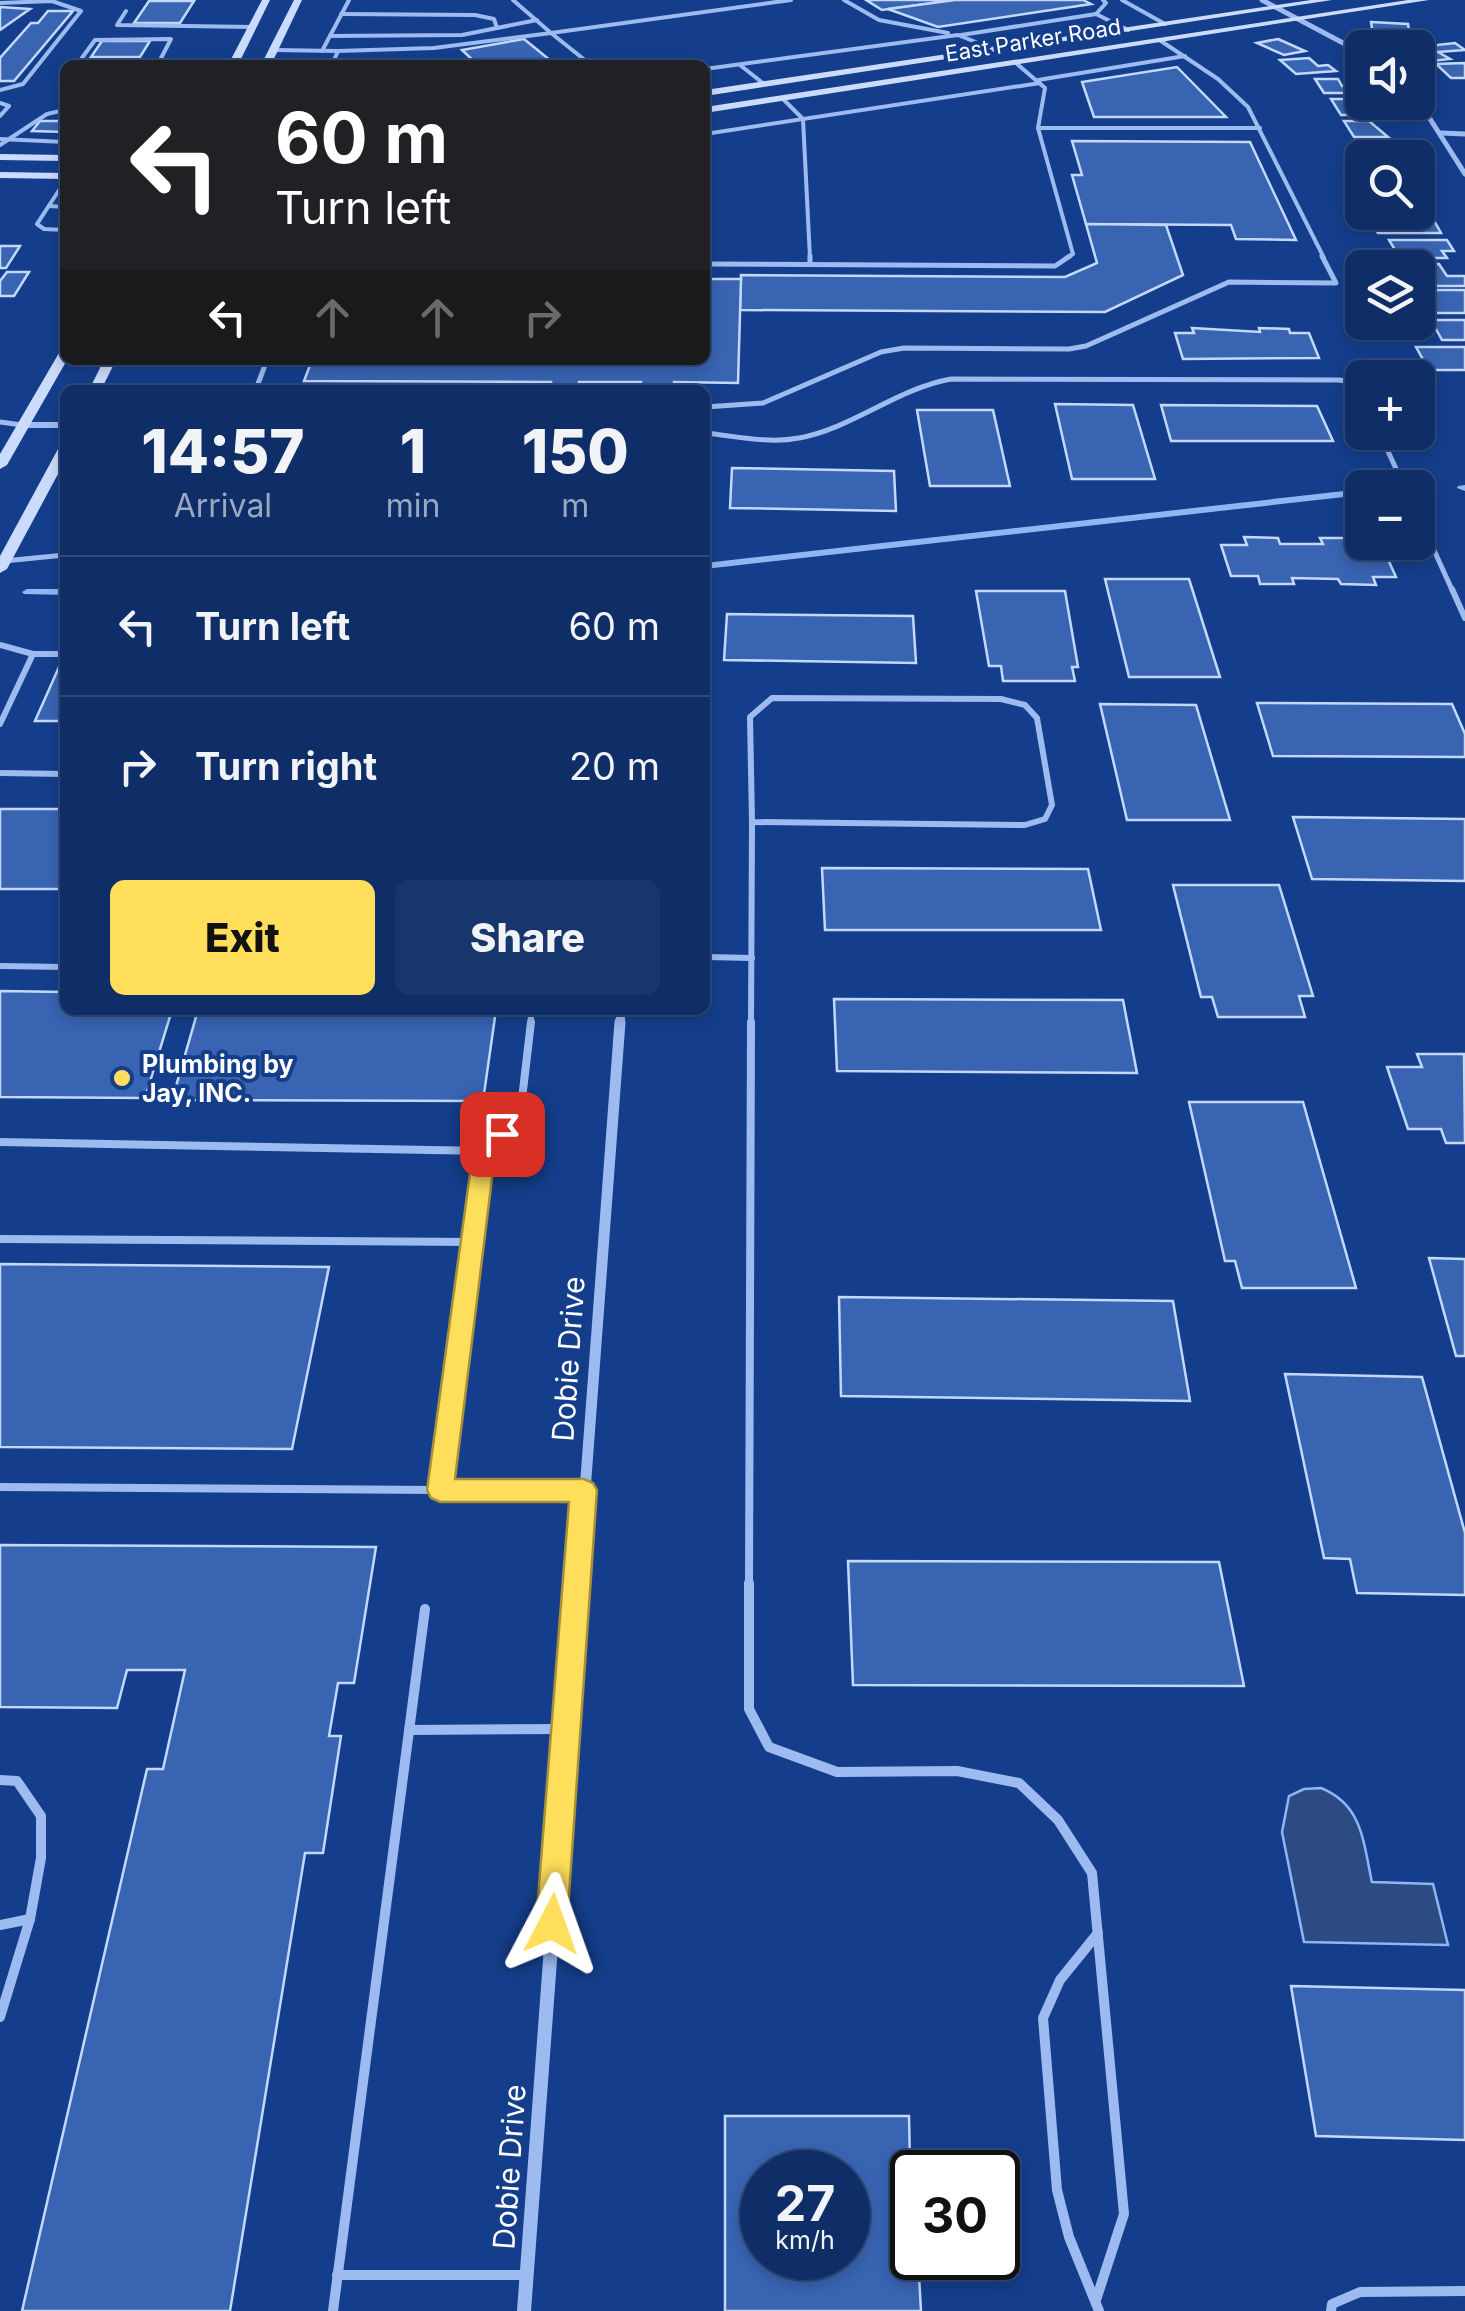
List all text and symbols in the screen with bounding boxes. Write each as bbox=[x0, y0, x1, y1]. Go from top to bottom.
street label: East Parker Road bbox=[943, 13, 1123, 67]
map controls bbox=[1345, 30, 1435, 560]
button: sound bbox=[1345, 30, 1435, 120]
text: 60 m bbox=[275, 95, 448, 180]
icon: left bbox=[110, 100, 240, 230]
button: search bbox=[1345, 140, 1435, 230]
text: Turn left bbox=[275, 180, 451, 235]
button: layers bbox=[1345, 250, 1435, 340]
icon: left bbox=[200, 290, 255, 345]
icon: ahead bbox=[305, 290, 360, 345]
icon: ahead bbox=[410, 290, 465, 345]
icon: right bbox=[515, 290, 570, 345]
button: + bbox=[1345, 360, 1435, 450]
text: 14:57 bbox=[141, 415, 305, 487]
text: 1 bbox=[400, 415, 426, 487]
text: 150 bbox=[522, 415, 629, 487]
button: − bbox=[1345, 470, 1435, 560]
text: Arrival bbox=[174, 486, 272, 525]
text: min bbox=[386, 486, 440, 525]
text: m bbox=[561, 486, 589, 525]
icon: left bbox=[110, 599, 165, 654]
text: Turn left bbox=[195, 603, 350, 649]
text: 60 m bbox=[568, 603, 660, 649]
icon: right bbox=[110, 739, 165, 794]
text: Turn right bbox=[195, 743, 377, 789]
text: 20 m bbox=[569, 743, 660, 789]
button: Exit bbox=[110, 880, 375, 995]
button: Share bbox=[395, 880, 660, 995]
place label: Plumbing by Jay, INC. bbox=[142, 1049, 294, 1108]
marker: Plumbing by Jay, INC. bbox=[111, 1067, 133, 1089]
pin bbox=[460, 1092, 545, 1177]
icon: arrive bbox=[475, 1107, 530, 1162]
street label: Dobie Drive bbox=[544, 1275, 592, 1443]
position arrow bbox=[500, 1872, 604, 1976]
street label: Dobie Drive bbox=[485, 2083, 533, 2251]
speed limit sign: 30 bbox=[890, 2150, 1020, 2280]
text: 27 bbox=[775, 2173, 835, 2233]
text: km/h bbox=[775, 2225, 835, 2255]

